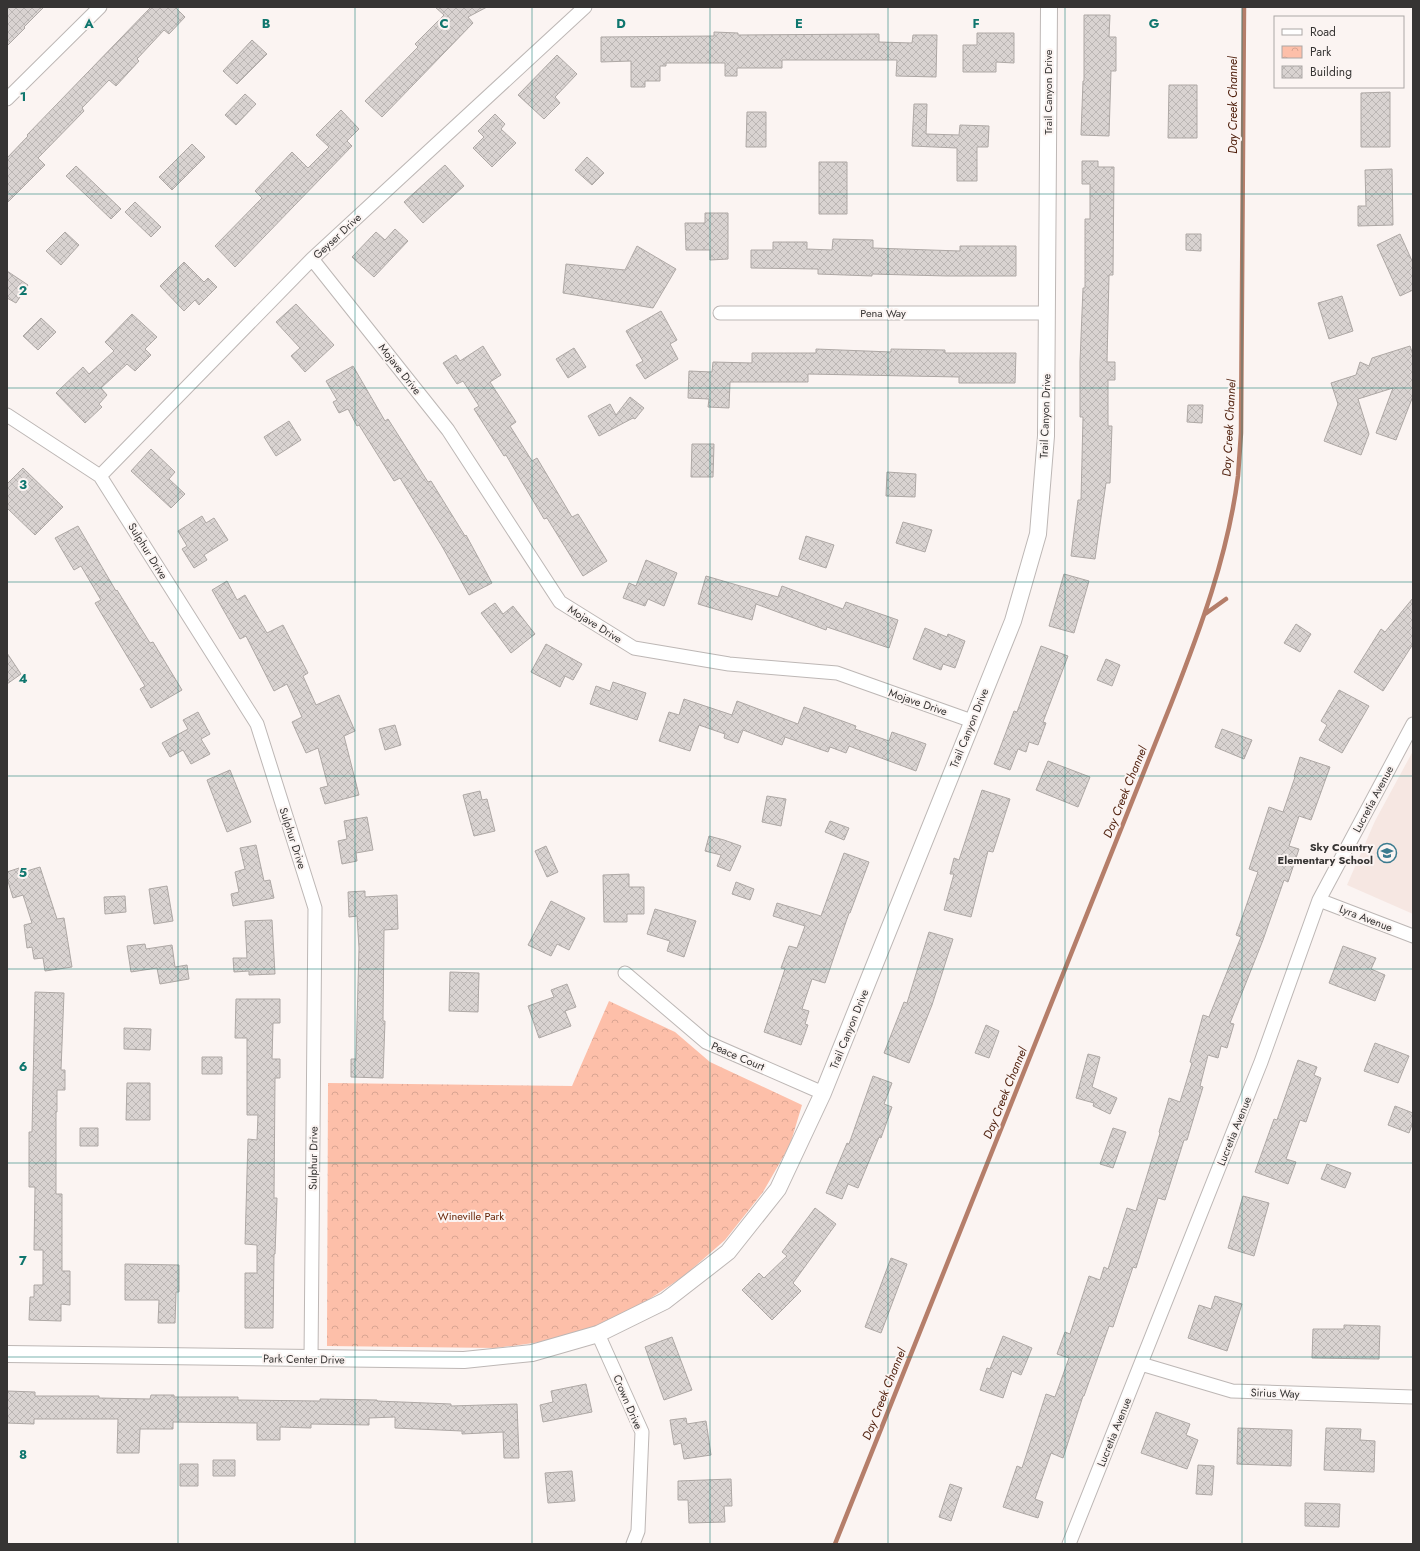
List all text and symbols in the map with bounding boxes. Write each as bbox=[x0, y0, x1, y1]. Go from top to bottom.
text: A bbox=[83, 14, 94, 33]
text: B bbox=[262, 14, 271, 33]
text: C bbox=[439, 14, 449, 33]
text: D bbox=[616, 14, 626, 33]
text: E bbox=[795, 14, 803, 33]
text: F bbox=[972, 14, 980, 33]
text: G bbox=[1149, 14, 1160, 33]
legend bbox=[1274, 16, 1404, 88]
text: Road bbox=[1310, 23, 1336, 41]
text: Park bbox=[1310, 43, 1332, 61]
street label: Trail Canyon Drive bbox=[1040, 49, 1056, 134]
water label: Day Creek Channel bbox=[1224, 55, 1242, 154]
text: Building bbox=[1310, 63, 1352, 81]
text: 1 bbox=[20, 87, 26, 106]
street label: Geyser Drive bbox=[309, 209, 365, 262]
text: 2 bbox=[19, 281, 27, 300]
street label: Pena Way bbox=[860, 305, 906, 321]
street label: Mojave Drive bbox=[375, 340, 425, 398]
street label: Trail Canyon Drive bbox=[1036, 373, 1054, 459]
water label: Day Creek Channel bbox=[1217, 378, 1241, 477]
text: 3 bbox=[19, 475, 27, 494]
street label: Sulphur Drive bbox=[124, 520, 172, 583]
street label: Mojave Drive bbox=[565, 601, 625, 647]
text: 4 bbox=[18, 669, 28, 688]
street label: Mojave Drive bbox=[887, 685, 950, 720]
street label: Trail Canyon Drive bbox=[946, 685, 992, 770]
water label: Day Creek Channel bbox=[1098, 742, 1152, 841]
street label: Lucretia Avenue bbox=[1349, 763, 1397, 835]
street label: Sulphur Drive bbox=[276, 805, 311, 871]
place label: Sky Country Elementary School bbox=[1278, 839, 1373, 868]
school or university icon: Sky Country Elementary School bbox=[1376, 842, 1398, 864]
text: 5 bbox=[19, 863, 27, 882]
street label: Lyra Avenue bbox=[1337, 901, 1395, 936]
street label: Trail Canyon Drive bbox=[826, 986, 872, 1071]
street label: Peace Court bbox=[709, 1038, 768, 1075]
water label: Day Creek Channel bbox=[978, 1043, 1032, 1142]
text: 6 bbox=[19, 1057, 28, 1076]
street label: Lucretia Avenue bbox=[1213, 1094, 1255, 1168]
street label: Sulphur Drive bbox=[304, 1126, 322, 1190]
park label: Wineville Park bbox=[438, 1208, 504, 1224]
text: 7 bbox=[19, 1251, 27, 1270]
water label: Day Creek Channel bbox=[857, 1344, 911, 1443]
street label: Park Center Drive bbox=[263, 1350, 345, 1368]
street label: Crown Drive bbox=[609, 1372, 647, 1432]
street label: Sirius Way bbox=[1250, 1384, 1300, 1402]
street label: Lucretia Avenue bbox=[1093, 1395, 1135, 1469]
text: 8 bbox=[19, 1445, 27, 1464]

